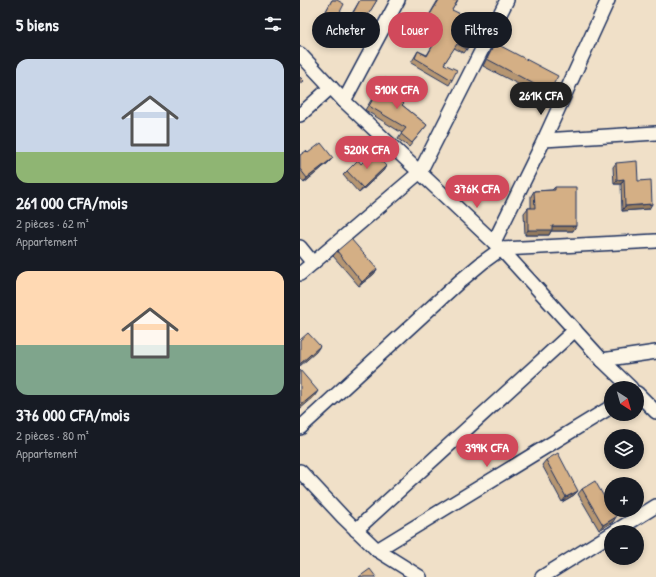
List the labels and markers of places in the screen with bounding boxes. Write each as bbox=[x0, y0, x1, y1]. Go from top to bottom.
pin: 510K CFA bbox=[356, 76, 438, 110]
pin: 261K CFA bbox=[500, 82, 582, 116]
pin: 520K CFA bbox=[326, 136, 408, 170]
pin: 376K CFA bbox=[436, 175, 518, 209]
pin: 399K CFA bbox=[446, 434, 528, 468]

